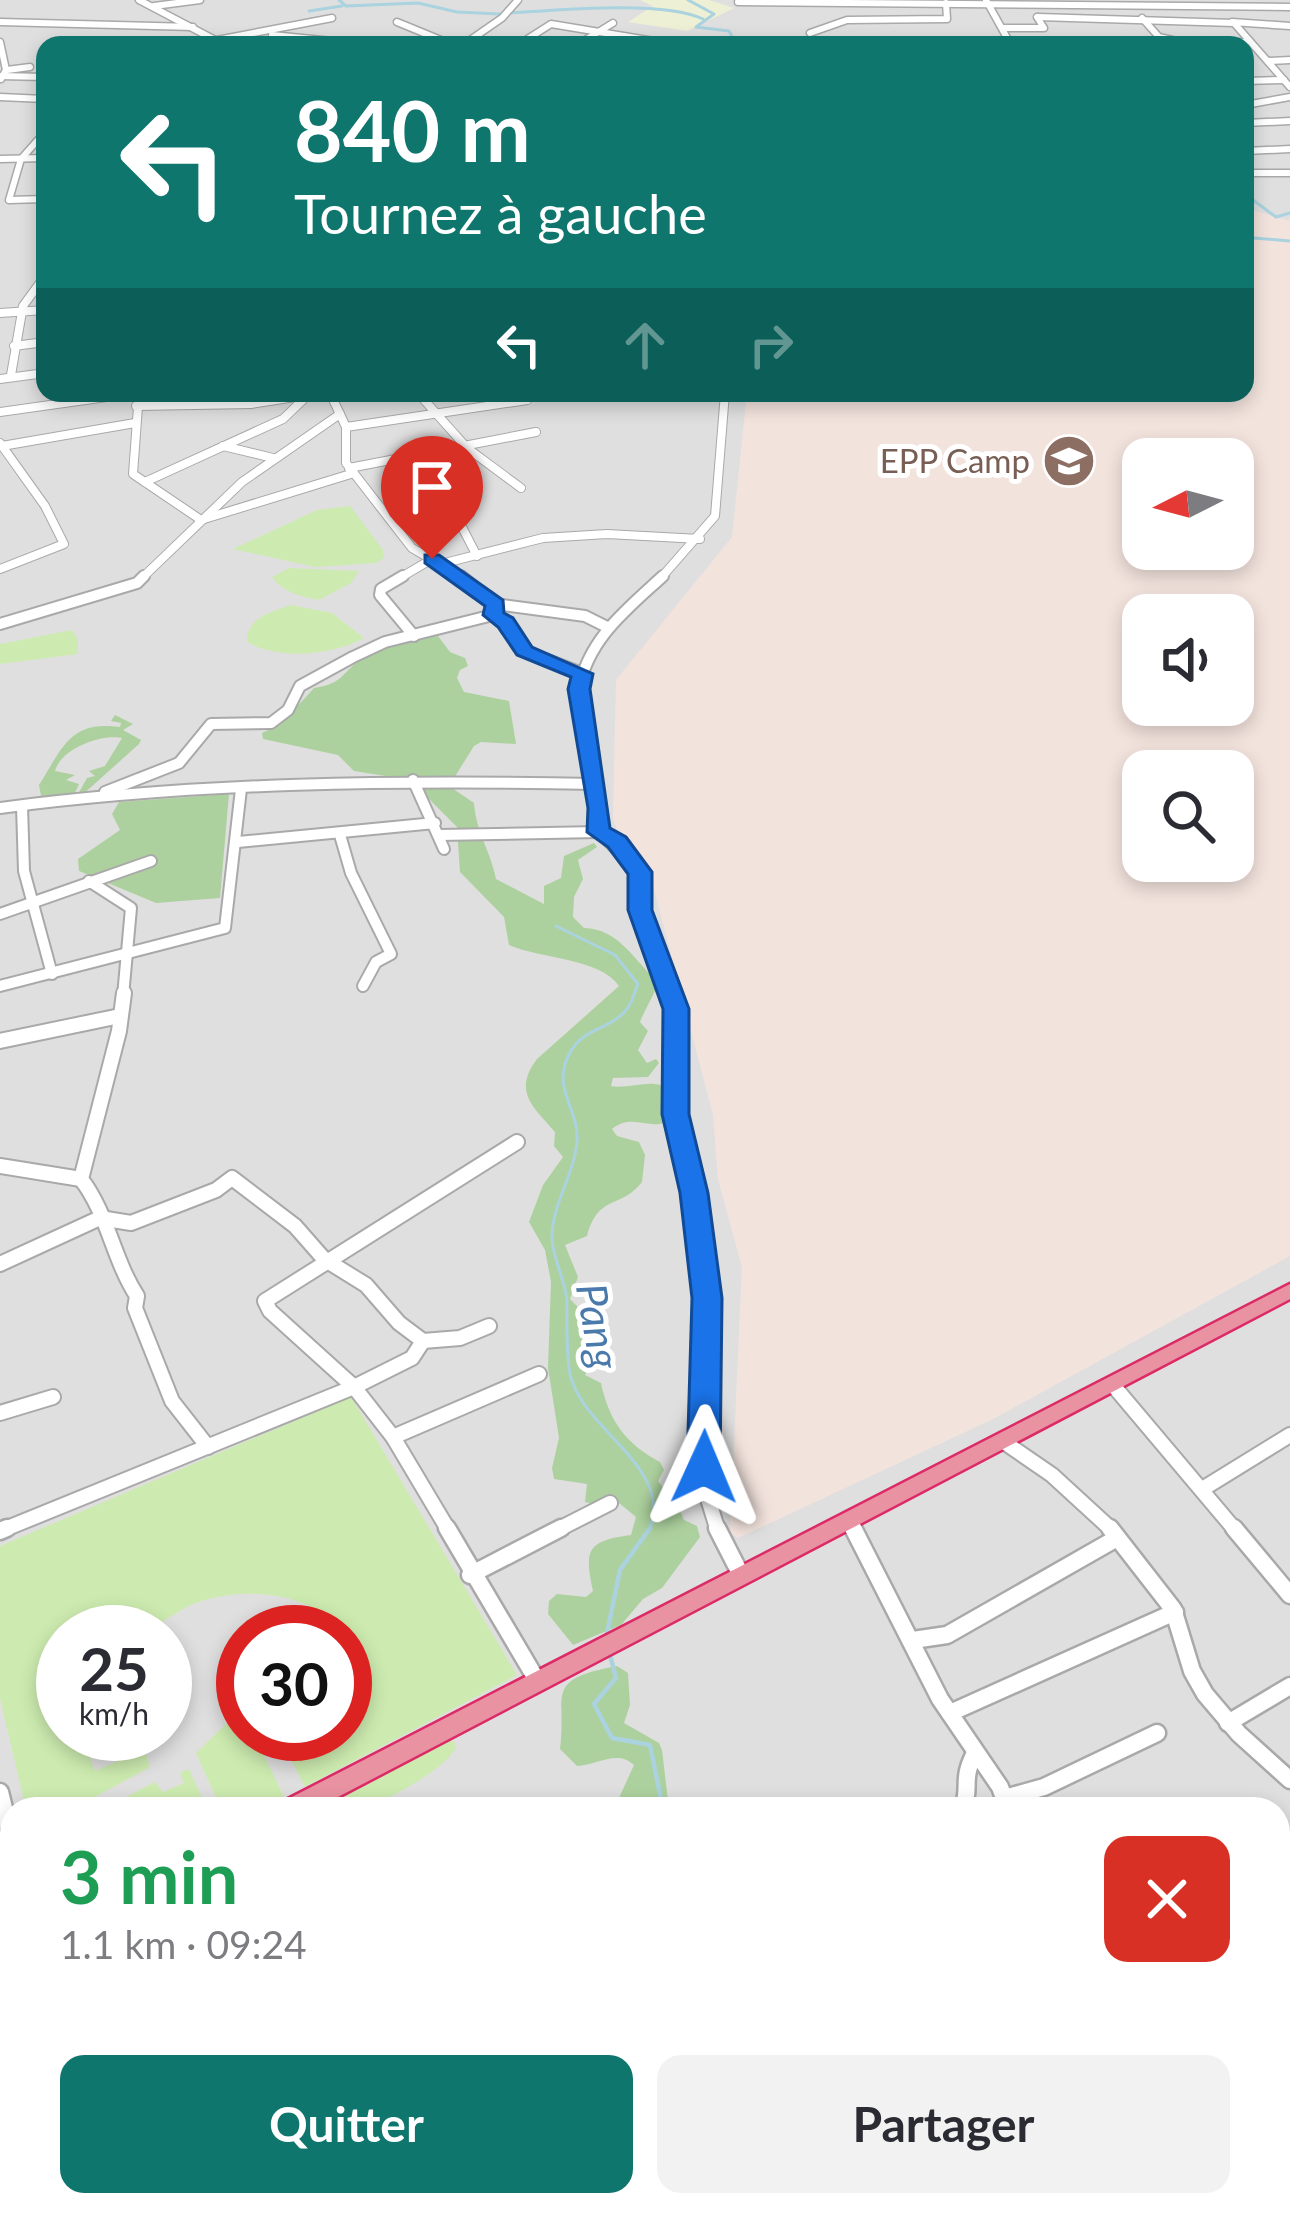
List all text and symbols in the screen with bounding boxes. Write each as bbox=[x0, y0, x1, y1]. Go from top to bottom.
text: 840 m bbox=[294, 79, 531, 180]
icon: left bbox=[96, 84, 252, 240]
text: Tournez à gauche bbox=[294, 181, 707, 246]
icon: left bbox=[486, 312, 552, 378]
icon: ahead bbox=[612, 312, 678, 378]
icon: right bbox=[738, 312, 804, 378]
school or university icon: EPP Camp bbox=[1041, 433, 1097, 489]
pin bbox=[381, 436, 483, 559]
north arrow bbox=[1122, 438, 1254, 570]
map controls bbox=[1122, 438, 1254, 882]
place label: EPP Camp bbox=[880, 440, 1030, 480]
icon: arrive bbox=[399, 454, 465, 520]
button: sound bbox=[1122, 594, 1254, 726]
button: search bbox=[1122, 750, 1254, 882]
water label: Pang bbox=[567, 1279, 631, 1373]
position arrow bbox=[641, 1404, 767, 1530]
speed limit sign: 30 bbox=[216, 1605, 372, 1761]
text: 25 bbox=[79, 1632, 149, 1704]
text: km/h bbox=[79, 1695, 149, 1731]
text: 3 min bbox=[60, 1833, 238, 1919]
button: close bbox=[1104, 1836, 1230, 1962]
text: 1.1 km · 09:24 bbox=[60, 1921, 307, 1967]
button: Quitter bbox=[60, 2055, 633, 2193]
button: Partager bbox=[657, 2055, 1230, 2193]

